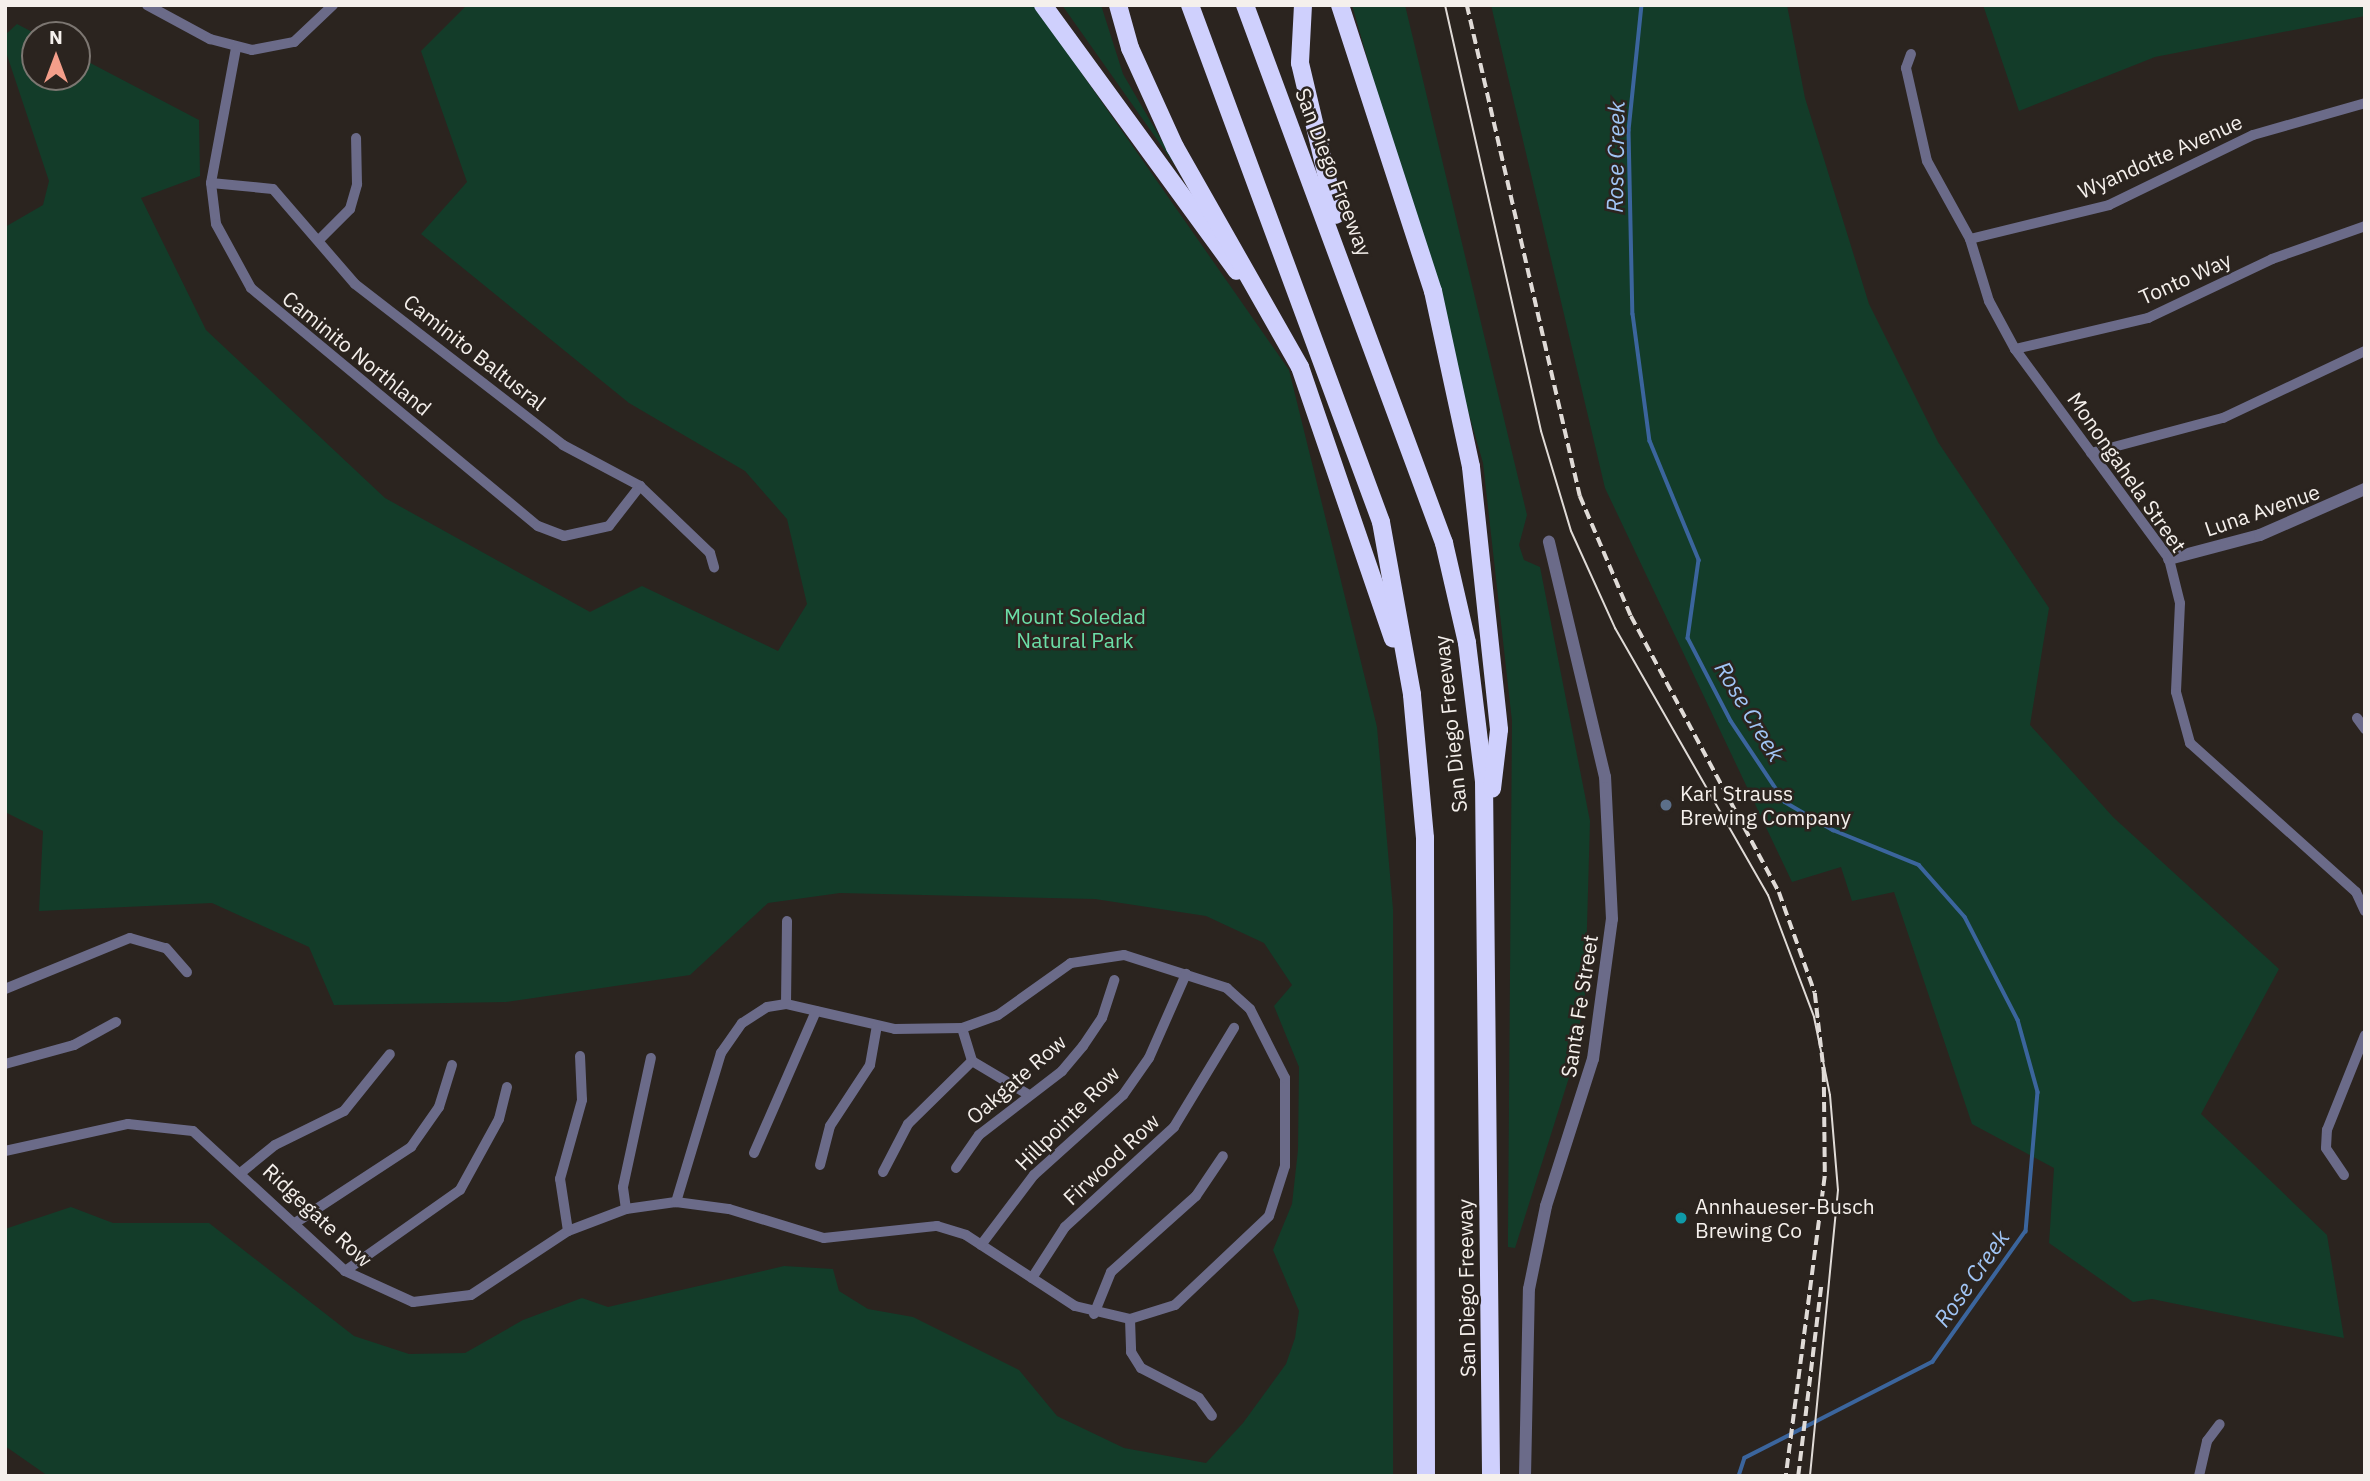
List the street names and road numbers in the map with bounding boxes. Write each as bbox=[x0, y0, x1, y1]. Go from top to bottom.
street label: San Diego Freeway bbox=[1290, 84, 1378, 260]
street label: Wyandotte Avenue bbox=[2074, 108, 2246, 204]
street label: Tonto Way bbox=[2135, 246, 2235, 310]
street label: Caminito Northland bbox=[278, 285, 436, 421]
street label: Caminito Baltusral bbox=[399, 289, 551, 415]
street label: Monongahela Street bbox=[2062, 387, 2192, 557]
street label: Luna Avenue bbox=[2201, 478, 2323, 542]
street label: San Diego Freeway bbox=[1428, 634, 1472, 814]
street label: Santa Fe Street bbox=[1555, 933, 1603, 1079]
street label: Oakgate Row bbox=[961, 1029, 1071, 1129]
street label: Hillpointe Row bbox=[1010, 1061, 1124, 1175]
street label: Firwood Row bbox=[1058, 1108, 1164, 1210]
street label: Ridgegate Row bbox=[258, 1158, 378, 1272]
street label: San Diego Freeway bbox=[1452, 1199, 1480, 1377]

